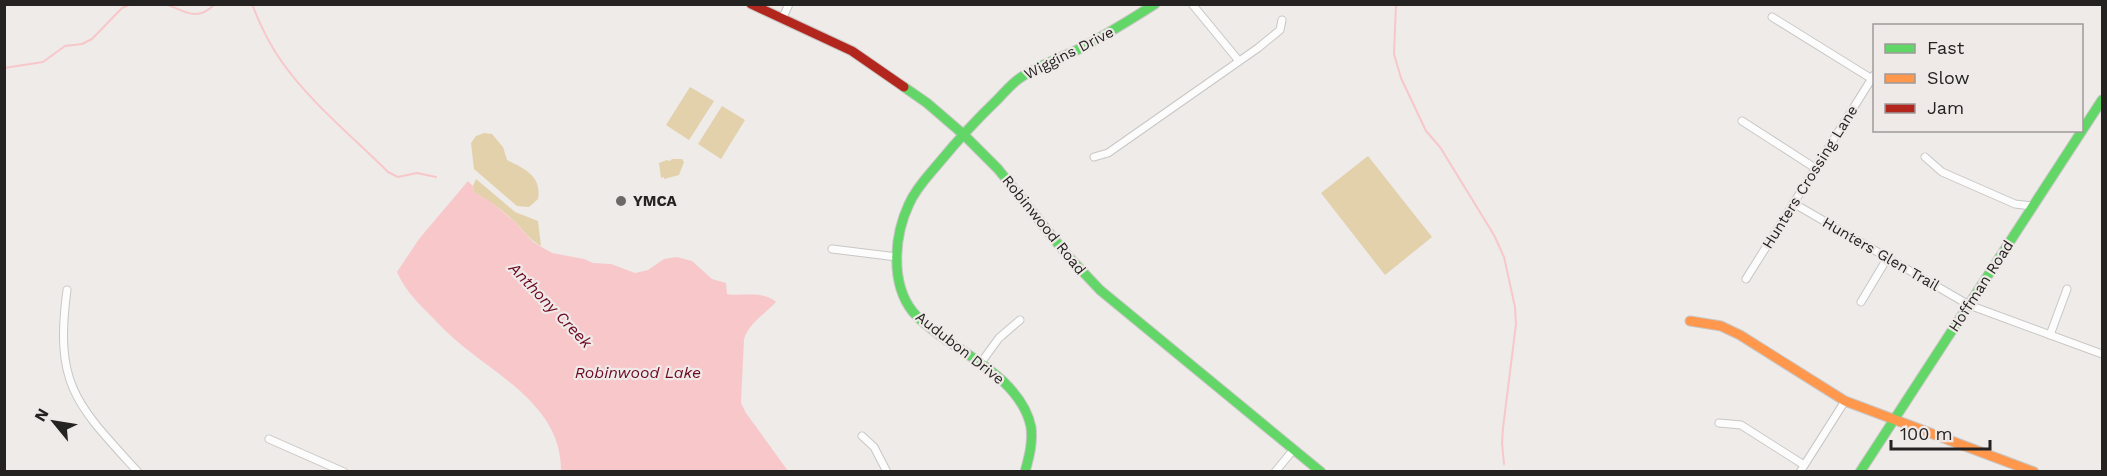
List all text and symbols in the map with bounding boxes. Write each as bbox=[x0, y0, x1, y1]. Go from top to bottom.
street label: Wiggins Drive bbox=[1021, 23, 1117, 83]
legend bbox=[1873, 24, 2083, 132]
text: Fast bbox=[1927, 37, 1965, 58]
text: Slow bbox=[1927, 67, 1970, 88]
text: Jam bbox=[1927, 97, 1964, 118]
street label: Hunters Crossing Lane bbox=[1758, 102, 1862, 252]
street label: Robinwood Road bbox=[998, 172, 1090, 278]
place label: YMCA bbox=[633, 192, 678, 210]
marker: YMCA bbox=[614, 194, 628, 208]
street label: Hunters Glen Trail bbox=[1819, 213, 1943, 295]
street label: Hoffman Road bbox=[1945, 237, 2017, 335]
water label: Anthony Creek bbox=[504, 258, 597, 353]
street label: Audubon Drive bbox=[912, 308, 1008, 388]
water label: Robinwood Lake bbox=[575, 363, 701, 382]
north arrow bbox=[24, 392, 84, 452]
text: N bbox=[30, 405, 53, 425]
scale bar bbox=[1891, 413, 1990, 451]
text: 100 m bbox=[1900, 423, 1953, 444]

